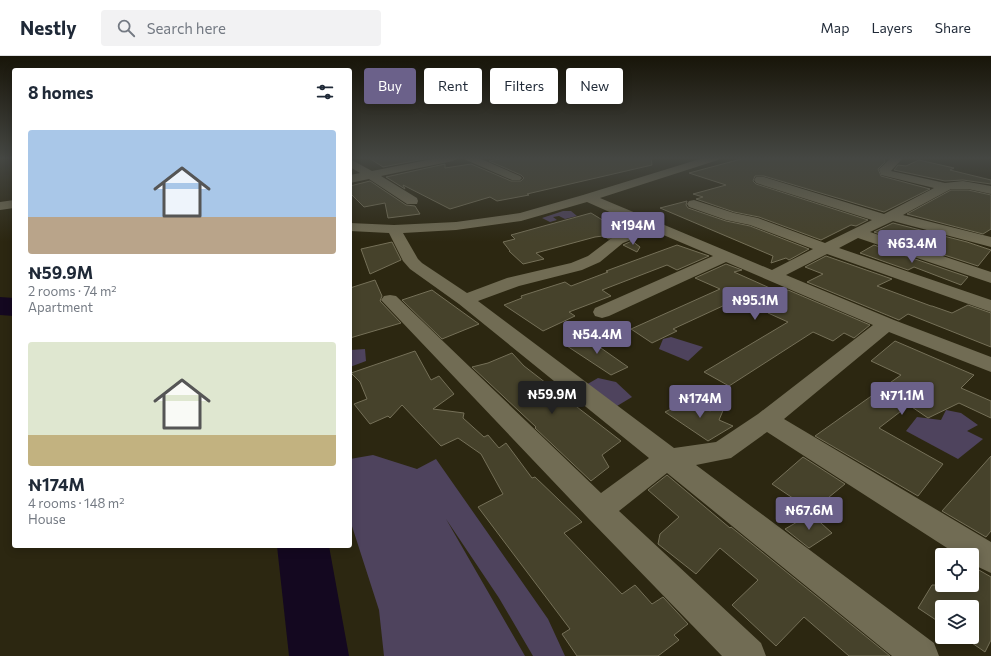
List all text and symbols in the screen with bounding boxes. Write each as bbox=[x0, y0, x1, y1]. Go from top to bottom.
search box bbox=[101, 10, 381, 46]
text: Nestly bbox=[20, 16, 77, 39]
icon: search bbox=[115, 17, 137, 39]
text: Search here bbox=[147, 19, 226, 37]
text: Map bbox=[821, 19, 849, 36]
text: Layers bbox=[871, 19, 913, 36]
text: Share bbox=[935, 19, 971, 36]
chip: Buy bbox=[364, 68, 416, 104]
chip: Rent bbox=[424, 68, 482, 104]
chip: Filters bbox=[490, 68, 558, 104]
chip: New bbox=[566, 68, 623, 104]
icon: filters bbox=[314, 81, 336, 103]
text: 8 homes bbox=[28, 82, 93, 103]
icon: home bbox=[146, 156, 218, 228]
pin: ₦194M bbox=[605, 212, 661, 246]
text: ₦194M bbox=[610, 217, 656, 233]
pin: ₦63.4M bbox=[879, 230, 945, 264]
text: ₦63.4M bbox=[887, 235, 937, 251]
text: ₦59.9M bbox=[28, 262, 93, 283]
text: 2 rooms · 74 m² bbox=[28, 283, 116, 299]
pin: ₦95.1M bbox=[722, 287, 788, 321]
text: ₦95.1M bbox=[731, 292, 779, 308]
text: Apartment bbox=[28, 299, 93, 315]
pin: ₦54.4M bbox=[564, 321, 630, 355]
text: ₦54.4M bbox=[572, 326, 622, 342]
icon: home bbox=[146, 368, 218, 440]
pin: ₦59.9M bbox=[519, 381, 585, 415]
pin: ₦71.1M bbox=[869, 382, 935, 416]
pin: ₦174M bbox=[672, 385, 728, 419]
text: ₦59.9M bbox=[527, 386, 577, 402]
text: ₦71.1M bbox=[880, 387, 924, 403]
text: ₦174M bbox=[678, 390, 722, 406]
text: ₦174M bbox=[28, 474, 85, 495]
text: 4 rooms · 148 m² bbox=[28, 495, 124, 511]
pin: ₦67.6M bbox=[776, 497, 842, 531]
text: ₦67.6M bbox=[785, 502, 833, 518]
text: House bbox=[28, 511, 66, 527]
map controls bbox=[935, 548, 979, 644]
button: locate bbox=[935, 548, 979, 592]
button: layers bbox=[935, 600, 979, 644]

